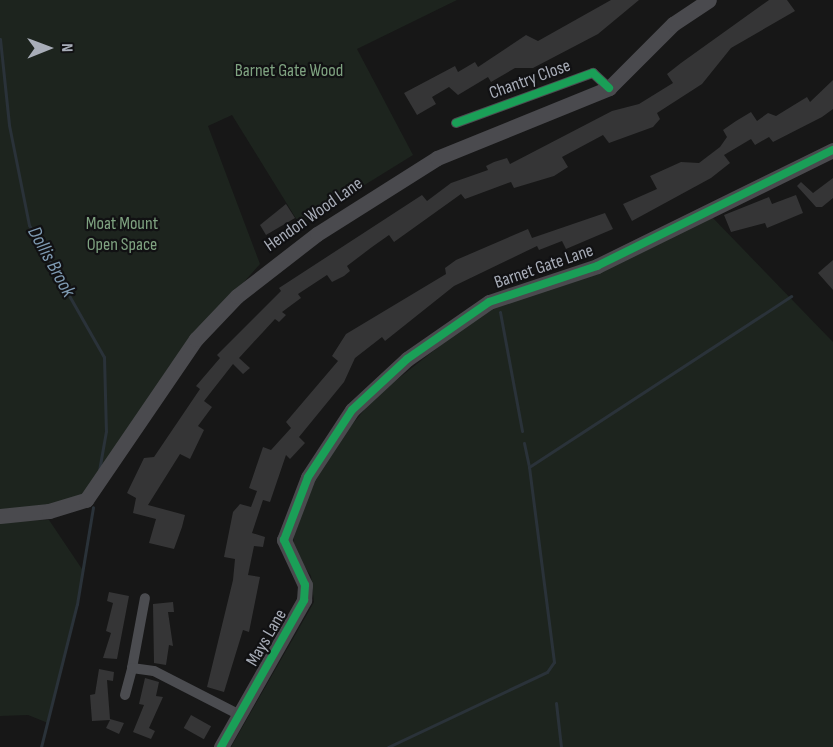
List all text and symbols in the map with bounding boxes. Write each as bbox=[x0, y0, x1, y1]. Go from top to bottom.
north arrow bbox=[18, 18, 78, 78]
text: N bbox=[57, 43, 76, 52]
street label: Chantry Close bbox=[486, 55, 574, 105]
park label: Barnet Gate Wood bbox=[235, 60, 343, 82]
street label: Hendon Wood Lane bbox=[261, 173, 367, 257]
park label: Moat Mount Open Space bbox=[86, 214, 158, 256]
water label: Dollis Brook bbox=[22, 223, 80, 301]
street label: Barnet Gate Lane bbox=[492, 240, 596, 294]
street label: Mays Lane bbox=[242, 606, 292, 670]

